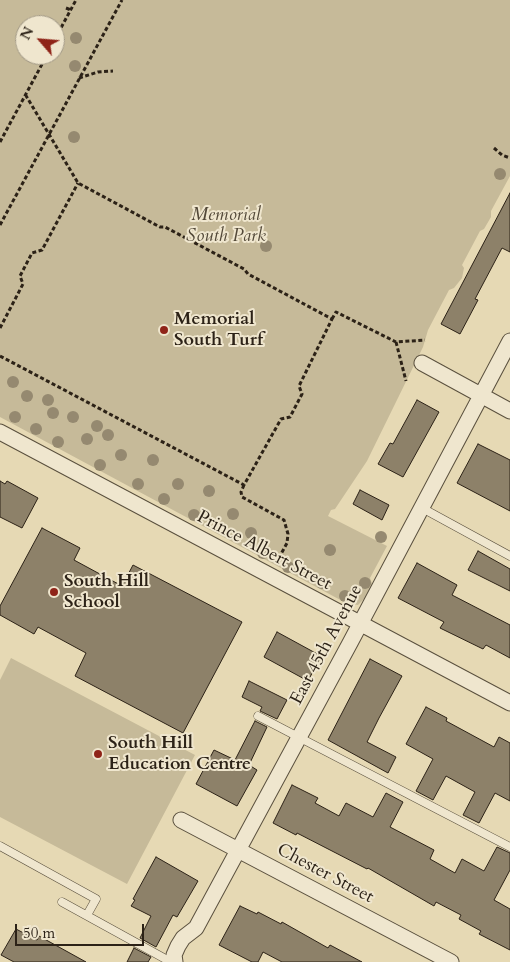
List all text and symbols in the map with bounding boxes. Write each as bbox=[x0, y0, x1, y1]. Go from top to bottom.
north arrow bbox=[15, 15, 65, 65]
text: N bbox=[16, 24, 38, 43]
park label: Memorial South Park bbox=[186, 205, 266, 248]
place label: Memorial South Turf bbox=[174, 309, 263, 352]
marker: Memorial South Turf bbox=[158, 324, 170, 336]
street label: Prince Albert Street bbox=[193, 506, 335, 596]
place label: South Hill School bbox=[64, 571, 149, 614]
street label: East 45th Avenue bbox=[286, 581, 368, 709]
marker: South Hill School bbox=[48, 586, 60, 598]
place label: South Hill Education Centre bbox=[108, 733, 251, 776]
marker: South Hill Education Centre bbox=[92, 748, 104, 760]
street label: Chester Street bbox=[273, 839, 377, 909]
scale bar bbox=[18, 914, 146, 946]
text: 50 m bbox=[23, 923, 55, 943]

